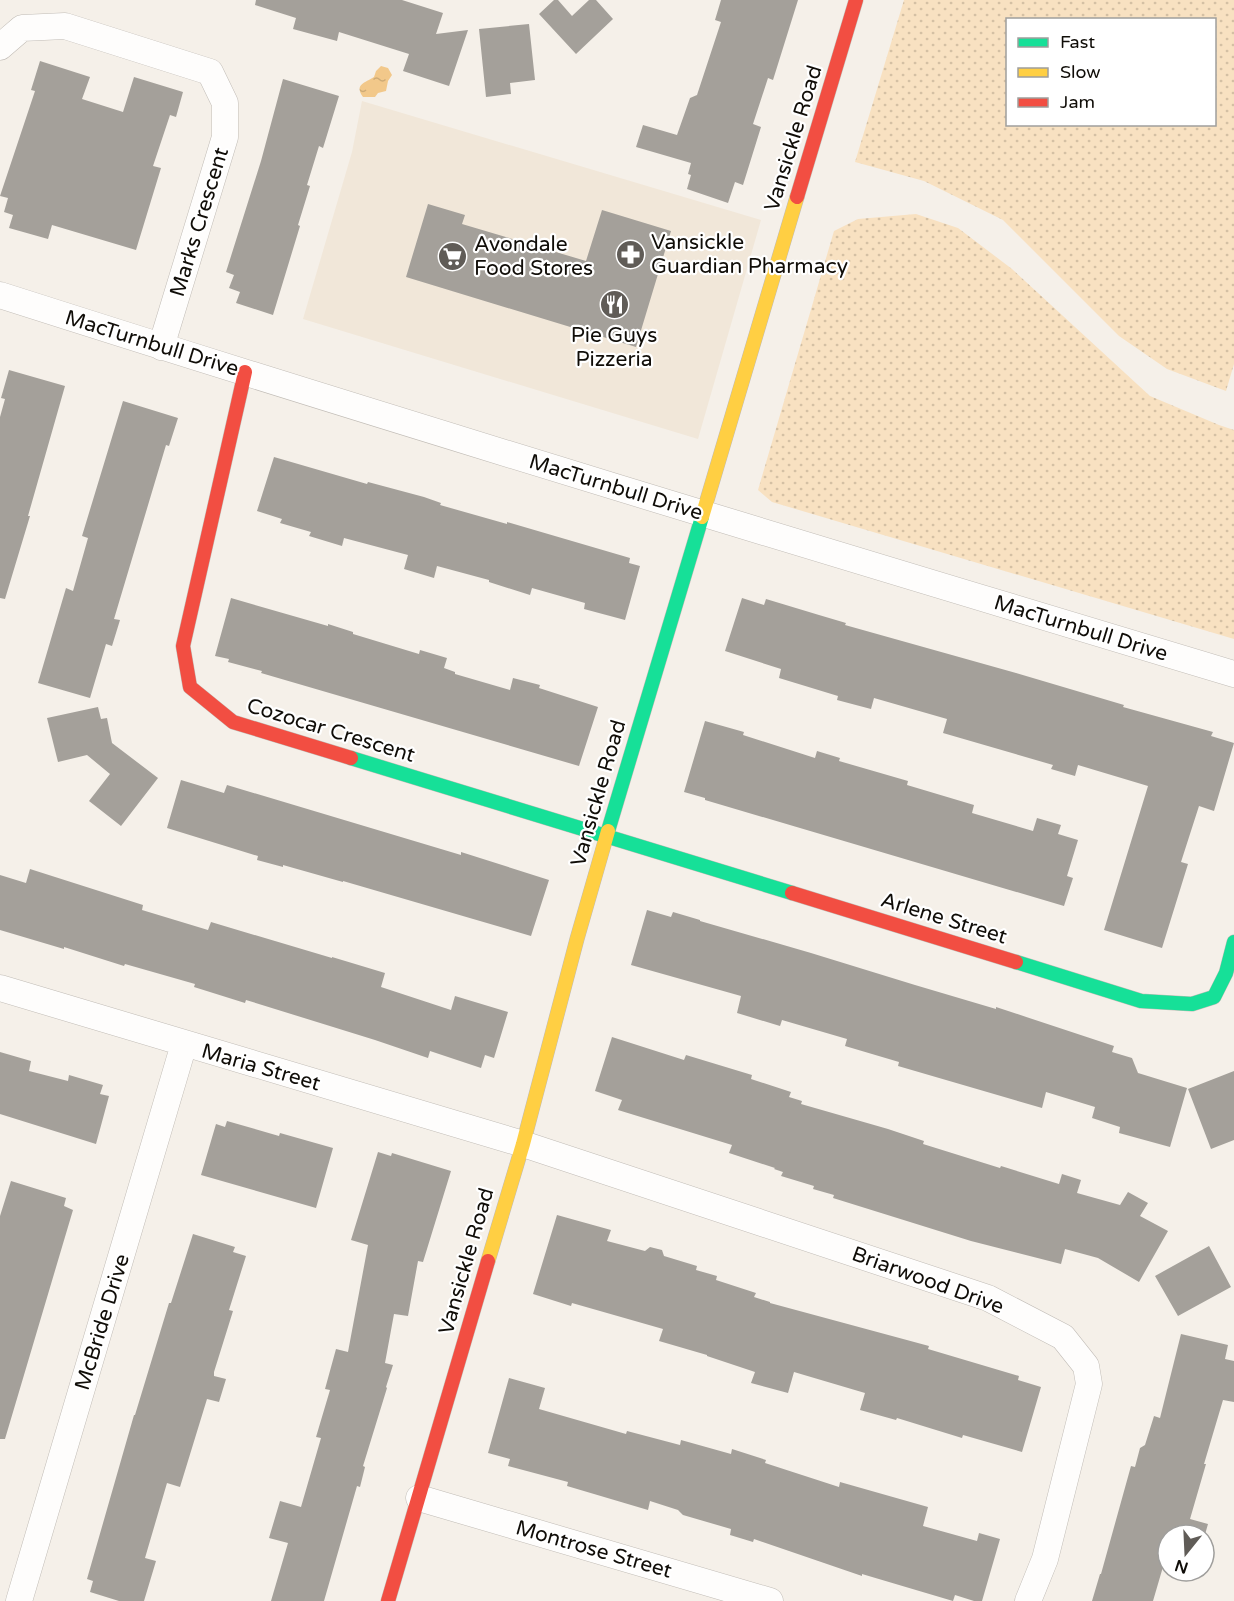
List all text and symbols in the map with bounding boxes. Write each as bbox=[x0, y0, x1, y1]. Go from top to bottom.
legend bbox=[1006, 18, 1216, 126]
text: Fast bbox=[1060, 31, 1095, 53]
text: Slow bbox=[1060, 61, 1101, 83]
street label: Vansickle Road bbox=[759, 62, 828, 214]
text: Jam bbox=[1060, 91, 1095, 113]
street label: Marks Crescent bbox=[165, 145, 234, 300]
place label: Vansickle Guardian Pharmacy bbox=[651, 230, 848, 279]
place label: Avondale Food Stores bbox=[474, 232, 593, 281]
pharmacy icon: Vansickle Guardian Pharmacy bbox=[614, 238, 646, 270]
supermarket icon: Avondale Food Stores bbox=[437, 240, 469, 272]
restaurant icon: Pie Guys Pizzeria bbox=[598, 288, 630, 320]
street label: MacTurnbull Drive bbox=[62, 305, 242, 382]
place label: Pie Guys Pizzeria bbox=[571, 323, 657, 372]
street label: MacTurnbull Drive bbox=[526, 449, 706, 526]
street label: MacTurnbull Drive bbox=[991, 590, 1171, 667]
street label: Cozocar Crescent bbox=[244, 693, 418, 768]
street label: Vansickle Road bbox=[566, 717, 631, 869]
street label: Arlene Street bbox=[878, 887, 1010, 950]
street label: Maria Street bbox=[198, 1039, 323, 1096]
street label: Vansickle Road bbox=[434, 1185, 499, 1337]
street label: Briarwood Drive bbox=[848, 1241, 1007, 1320]
street label: McBride Drive bbox=[70, 1251, 135, 1393]
street label: Montrose Street bbox=[513, 1515, 675, 1584]
north arrow bbox=[1156, 1523, 1216, 1583]
text: N bbox=[1172, 1555, 1191, 1578]

